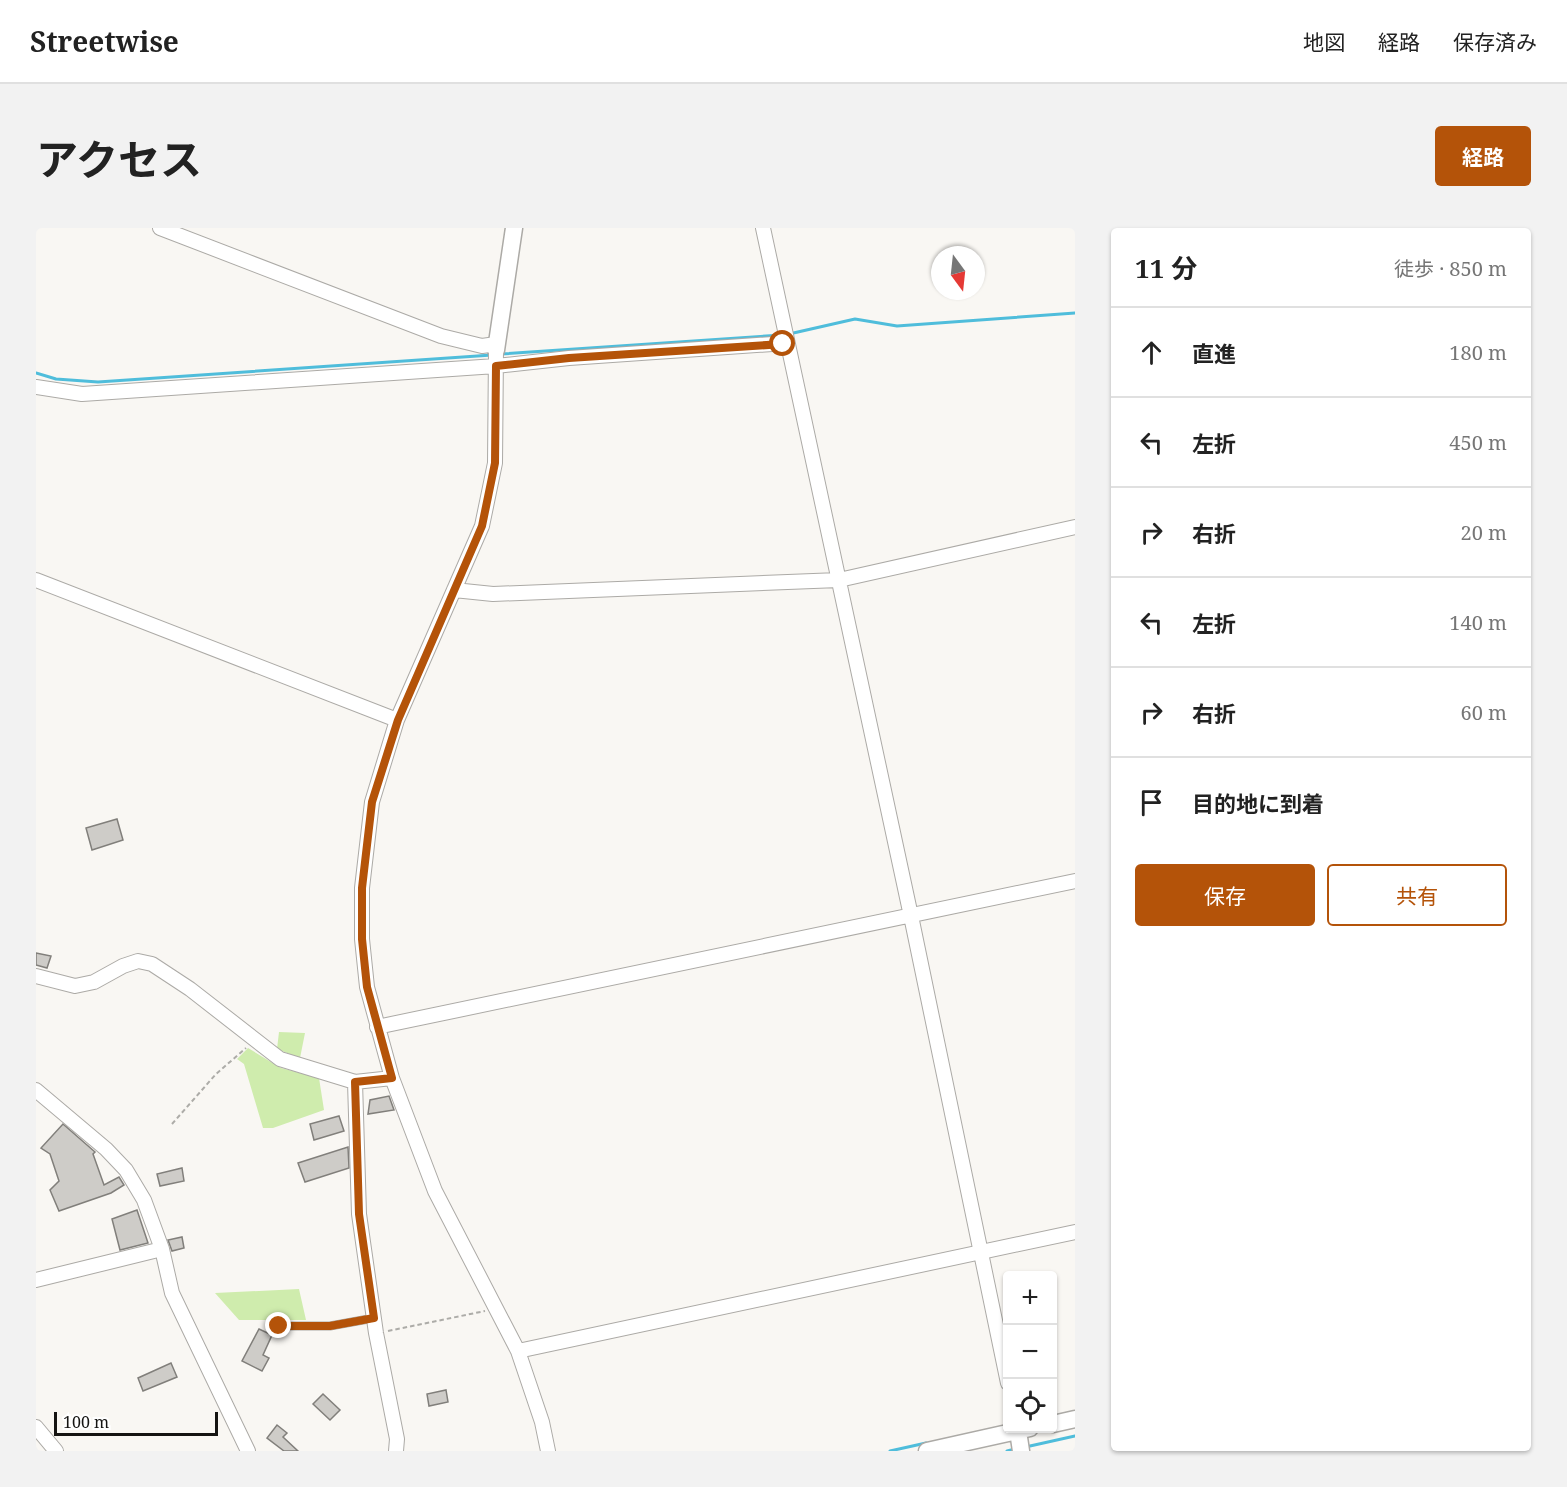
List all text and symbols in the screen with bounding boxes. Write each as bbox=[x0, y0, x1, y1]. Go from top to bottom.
text: Streetwise bbox=[30, 22, 179, 60]
text: 地図 bbox=[1303, 28, 1345, 56]
text: 経路 bbox=[1378, 28, 1420, 56]
text: 保存済み bbox=[1453, 28, 1537, 56]
button: 経路 bbox=[1435, 126, 1531, 186]
text: アクセス bbox=[36, 130, 202, 187]
north arrow bbox=[931, 246, 985, 300]
text: 11 分 bbox=[1135, 250, 1197, 286]
text: 徒歩 · 850 m bbox=[1394, 255, 1507, 282]
route start bbox=[769, 330, 795, 356]
icon: ahead bbox=[1135, 336, 1168, 369]
text: 直進 bbox=[1192, 338, 1236, 368]
text: 180 m bbox=[1449, 339, 1507, 366]
icon: left bbox=[1135, 426, 1168, 459]
text: 左折 bbox=[1192, 428, 1236, 458]
text: 450 m bbox=[1449, 429, 1507, 456]
icon: right bbox=[1135, 516, 1168, 549]
text: 右折 bbox=[1192, 518, 1236, 548]
text: 20 m bbox=[1461, 519, 1507, 546]
icon: left bbox=[1135, 606, 1168, 639]
text: 左折 bbox=[1192, 608, 1236, 638]
text: 140 m bbox=[1449, 609, 1507, 636]
icon: right bbox=[1135, 696, 1168, 729]
text: 右折 bbox=[1192, 698, 1236, 728]
text: 60 m bbox=[1461, 699, 1507, 726]
icon: arrive bbox=[1135, 786, 1168, 819]
text: 目的地に到着 bbox=[1192, 788, 1324, 818]
button: 保存 bbox=[1135, 864, 1315, 926]
button: 共有 bbox=[1327, 864, 1507, 926]
map controls bbox=[1003, 1271, 1057, 1433]
button: + bbox=[1003, 1271, 1057, 1325]
route end bbox=[265, 1312, 291, 1338]
button: − bbox=[1003, 1325, 1057, 1379]
button: locate bbox=[1003, 1379, 1057, 1433]
scale bar bbox=[54, 1409, 218, 1436]
text: 100 m bbox=[63, 1411, 109, 1433]

